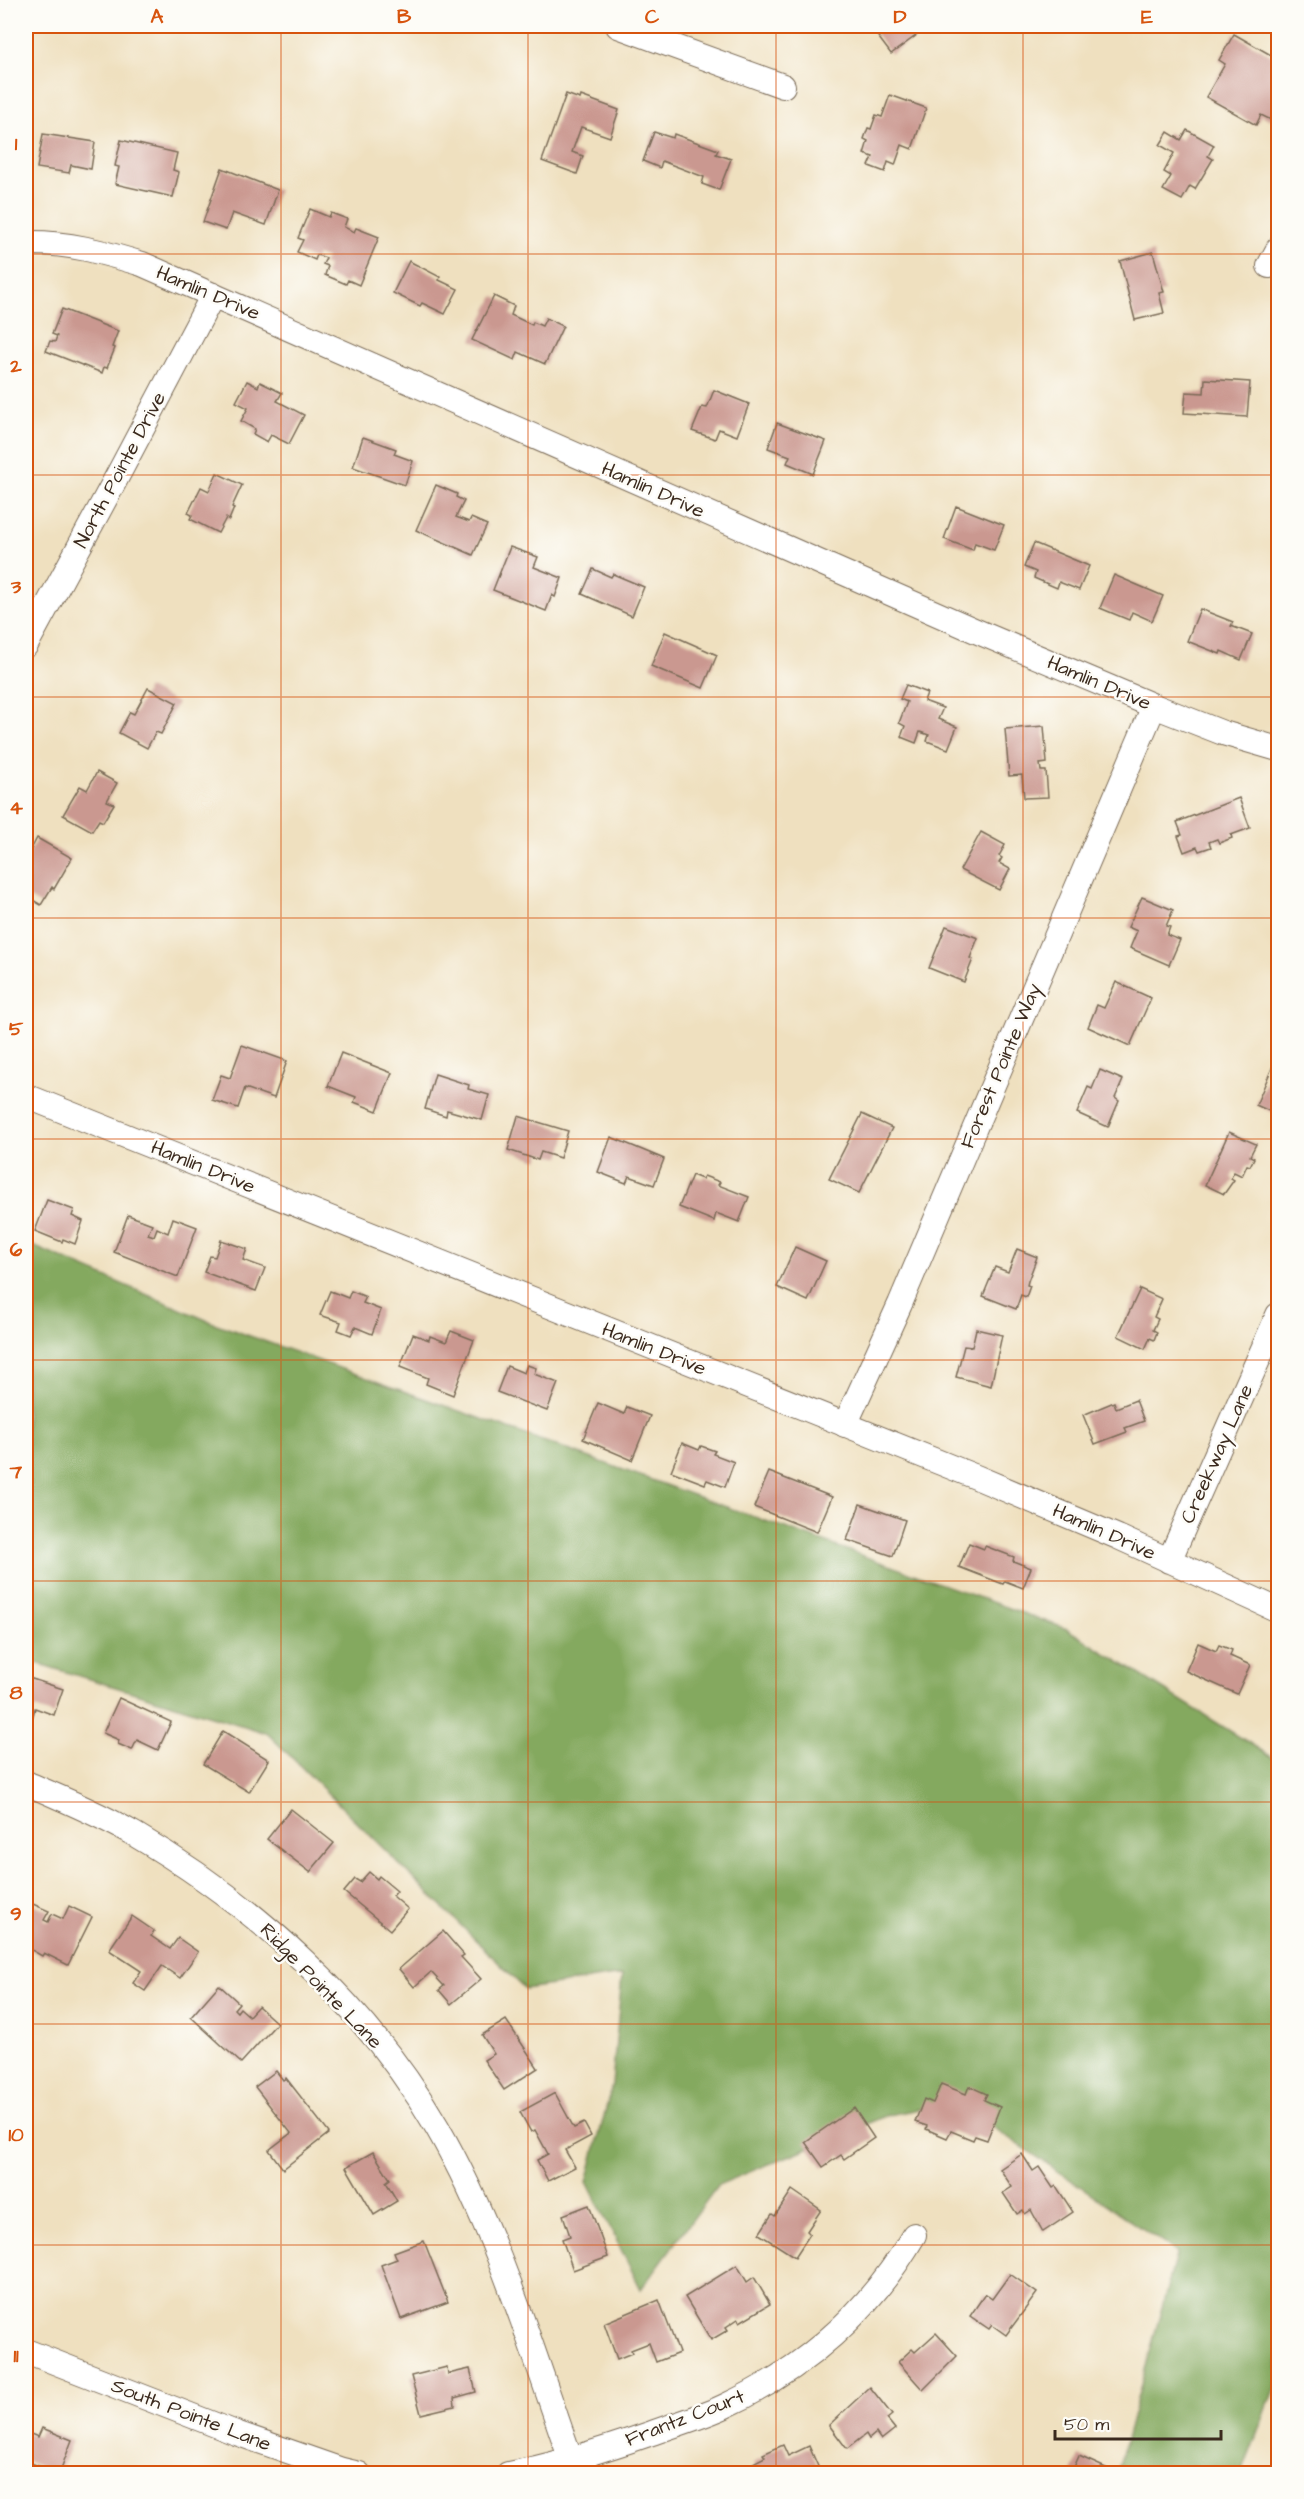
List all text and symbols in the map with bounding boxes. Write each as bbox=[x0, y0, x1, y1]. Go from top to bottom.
text: A bbox=[151, 3, 164, 31]
text: B bbox=[397, 3, 412, 31]
text: C bbox=[645, 3, 660, 31]
text: D bbox=[894, 3, 907, 31]
text: E bbox=[1141, 3, 1153, 31]
text: 1 bbox=[15, 130, 18, 158]
street label: Hamlin Drive bbox=[152, 259, 264, 327]
text: 2 bbox=[9, 352, 22, 380]
street label: North Pointe Drive bbox=[67, 387, 173, 553]
street label: Hamlin Drive bbox=[597, 455, 709, 525]
text: 3 bbox=[10, 573, 22, 601]
street label: Hamlin Drive bbox=[1043, 649, 1155, 717]
text: 4 bbox=[9, 794, 23, 822]
street label: Forest Pointe Way bbox=[954, 979, 1049, 1153]
text: 5 bbox=[9, 1015, 24, 1043]
street label: Hamlin Drive bbox=[147, 1133, 260, 1201]
text: 6 bbox=[10, 1236, 23, 1264]
street label: Hamlin Drive bbox=[598, 1315, 711, 1383]
street label: Creekway Lane bbox=[1174, 1380, 1261, 1528]
text: 7 bbox=[9, 1458, 23, 1486]
street label: Hamlin Drive bbox=[1048, 1497, 1160, 1567]
text: 8 bbox=[10, 1679, 23, 1707]
text: 9 bbox=[10, 1900, 22, 1928]
street label: Ridge Pointe Lane bbox=[253, 1917, 389, 2056]
text: 10 bbox=[8, 2121, 24, 2149]
text: 11 bbox=[13, 2342, 19, 2370]
street label: South Pointe Lane bbox=[107, 2372, 275, 2458]
street label: Frantz Court bbox=[621, 2382, 749, 2454]
scale bar bbox=[1055, 2403, 1222, 2441]
text: 50 m bbox=[1064, 2412, 1109, 2437]

